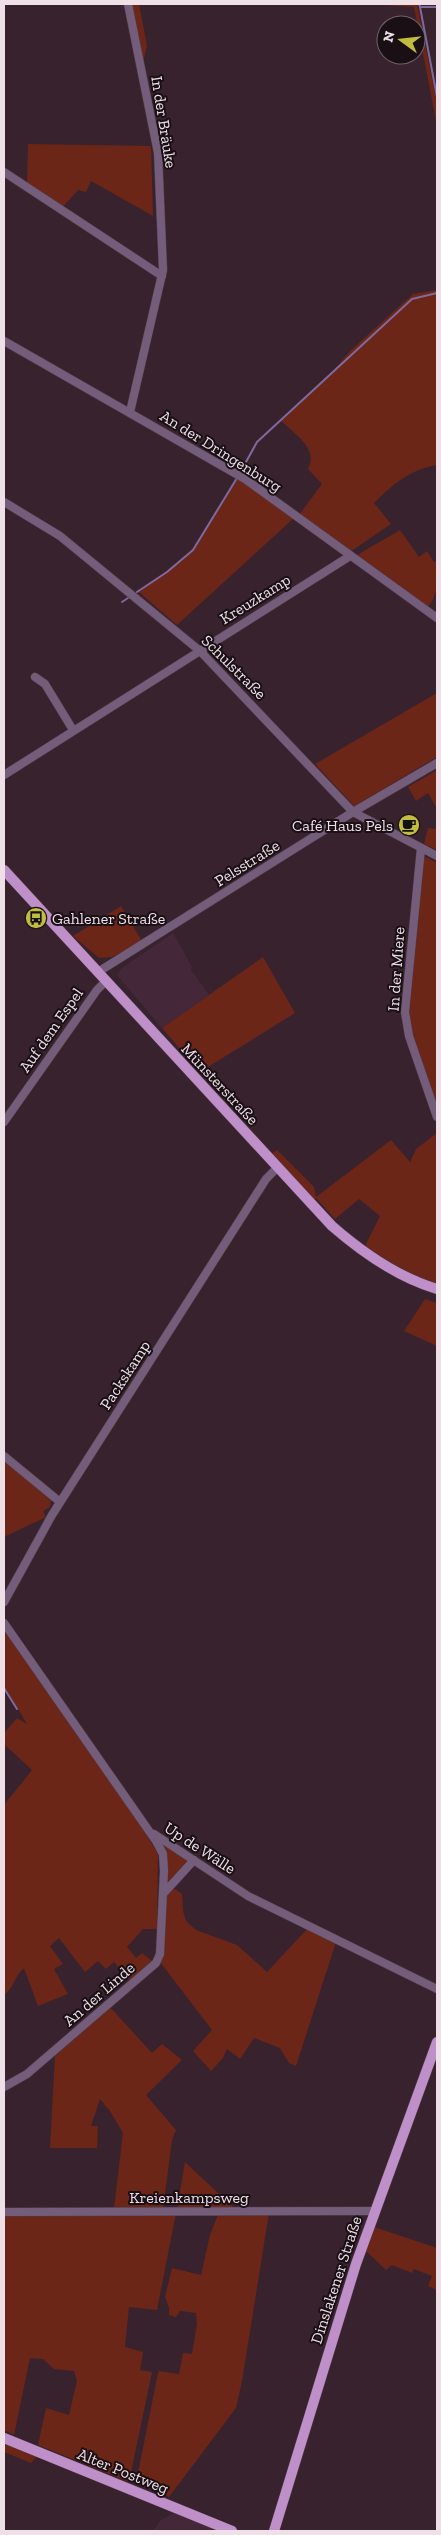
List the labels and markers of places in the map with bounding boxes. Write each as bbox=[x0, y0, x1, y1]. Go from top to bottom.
cafe icon: Café Haus Pels bbox=[397, 813, 421, 837]
place label: Café Haus Pels bbox=[292, 816, 393, 835]
bus stop icon: Gahlener Straße bbox=[24, 906, 48, 930]
place label: Gahlener Straße bbox=[52, 909, 165, 928]

